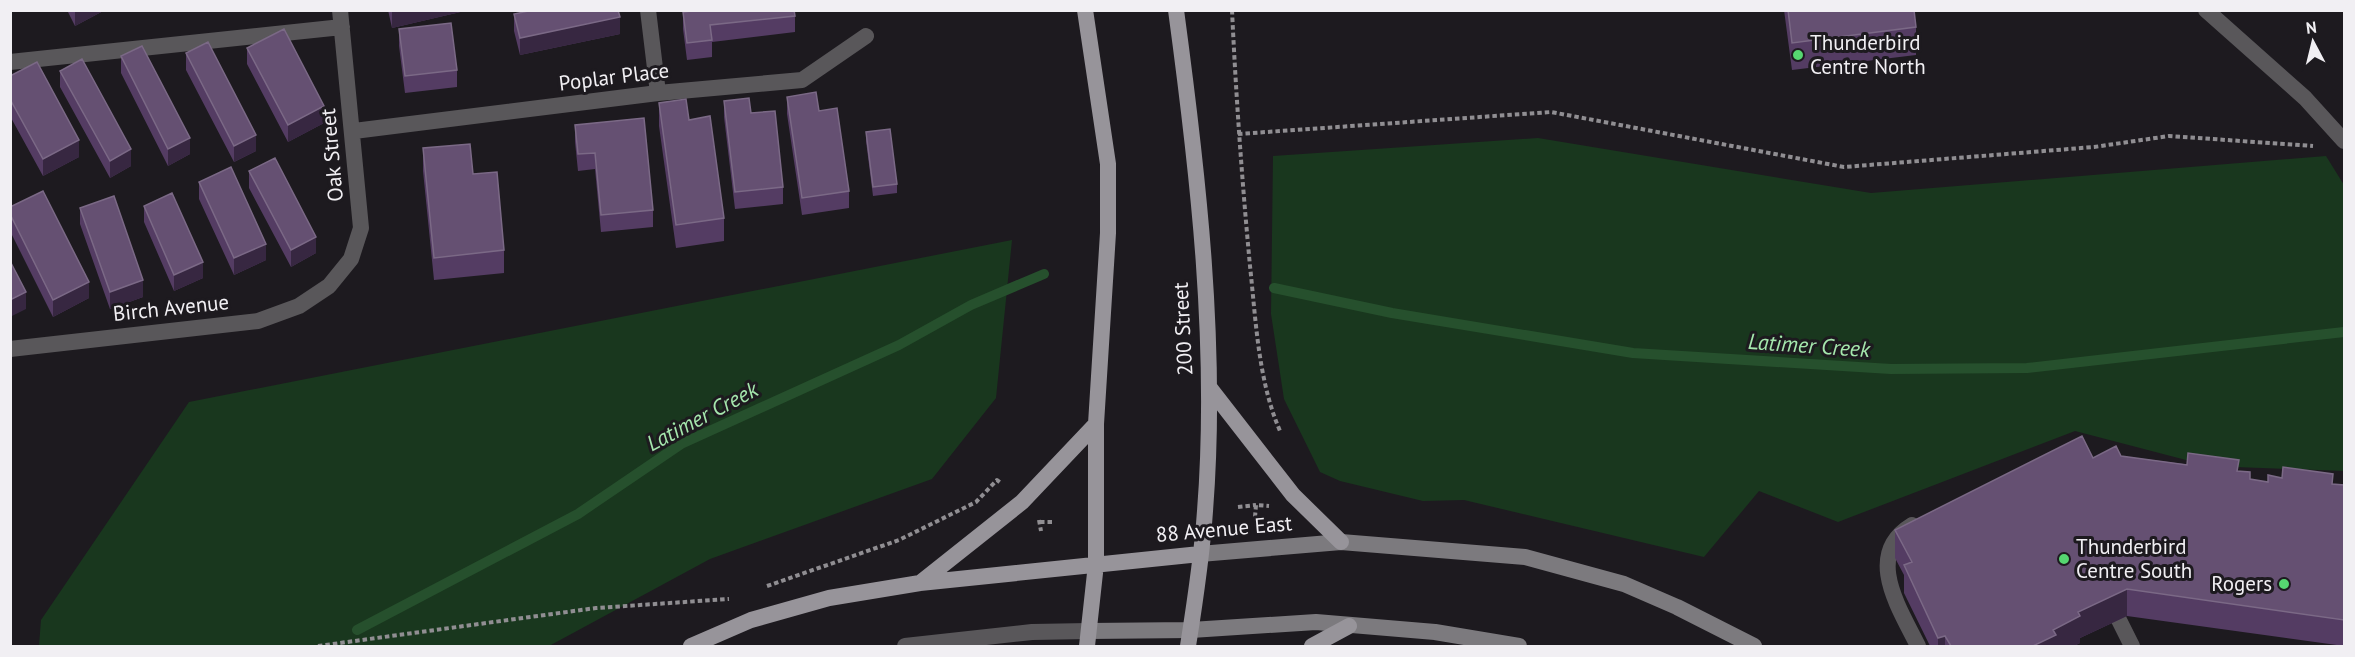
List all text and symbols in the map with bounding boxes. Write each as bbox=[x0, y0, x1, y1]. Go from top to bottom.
north arrow bbox=[2283, 12, 2343, 72]
text: N bbox=[2305, 17, 2318, 38]
place label: Thunderbird Centre North bbox=[1810, 29, 1926, 80]
marker: Thunderbird Centre North bbox=[1791, 48, 1805, 62]
street label: Poplar Place bbox=[557, 56, 671, 97]
street label: Oak Street bbox=[314, 107, 349, 203]
street label: 200 Street bbox=[1167, 282, 1198, 376]
street label: Birch Avenue bbox=[112, 288, 230, 327]
water label: Latimer Creek bbox=[1747, 327, 1872, 363]
water label: Latimer Creek bbox=[641, 374, 763, 457]
street label: 88 Avenue East bbox=[1155, 509, 1293, 548]
place label: Thunderbird Centre South bbox=[2076, 533, 2192, 584]
marker: Thunderbird Centre South bbox=[2057, 552, 2071, 566]
place label: Rogers bbox=[2211, 570, 2272, 597]
marker: Rogers bbox=[2277, 577, 2291, 591]

